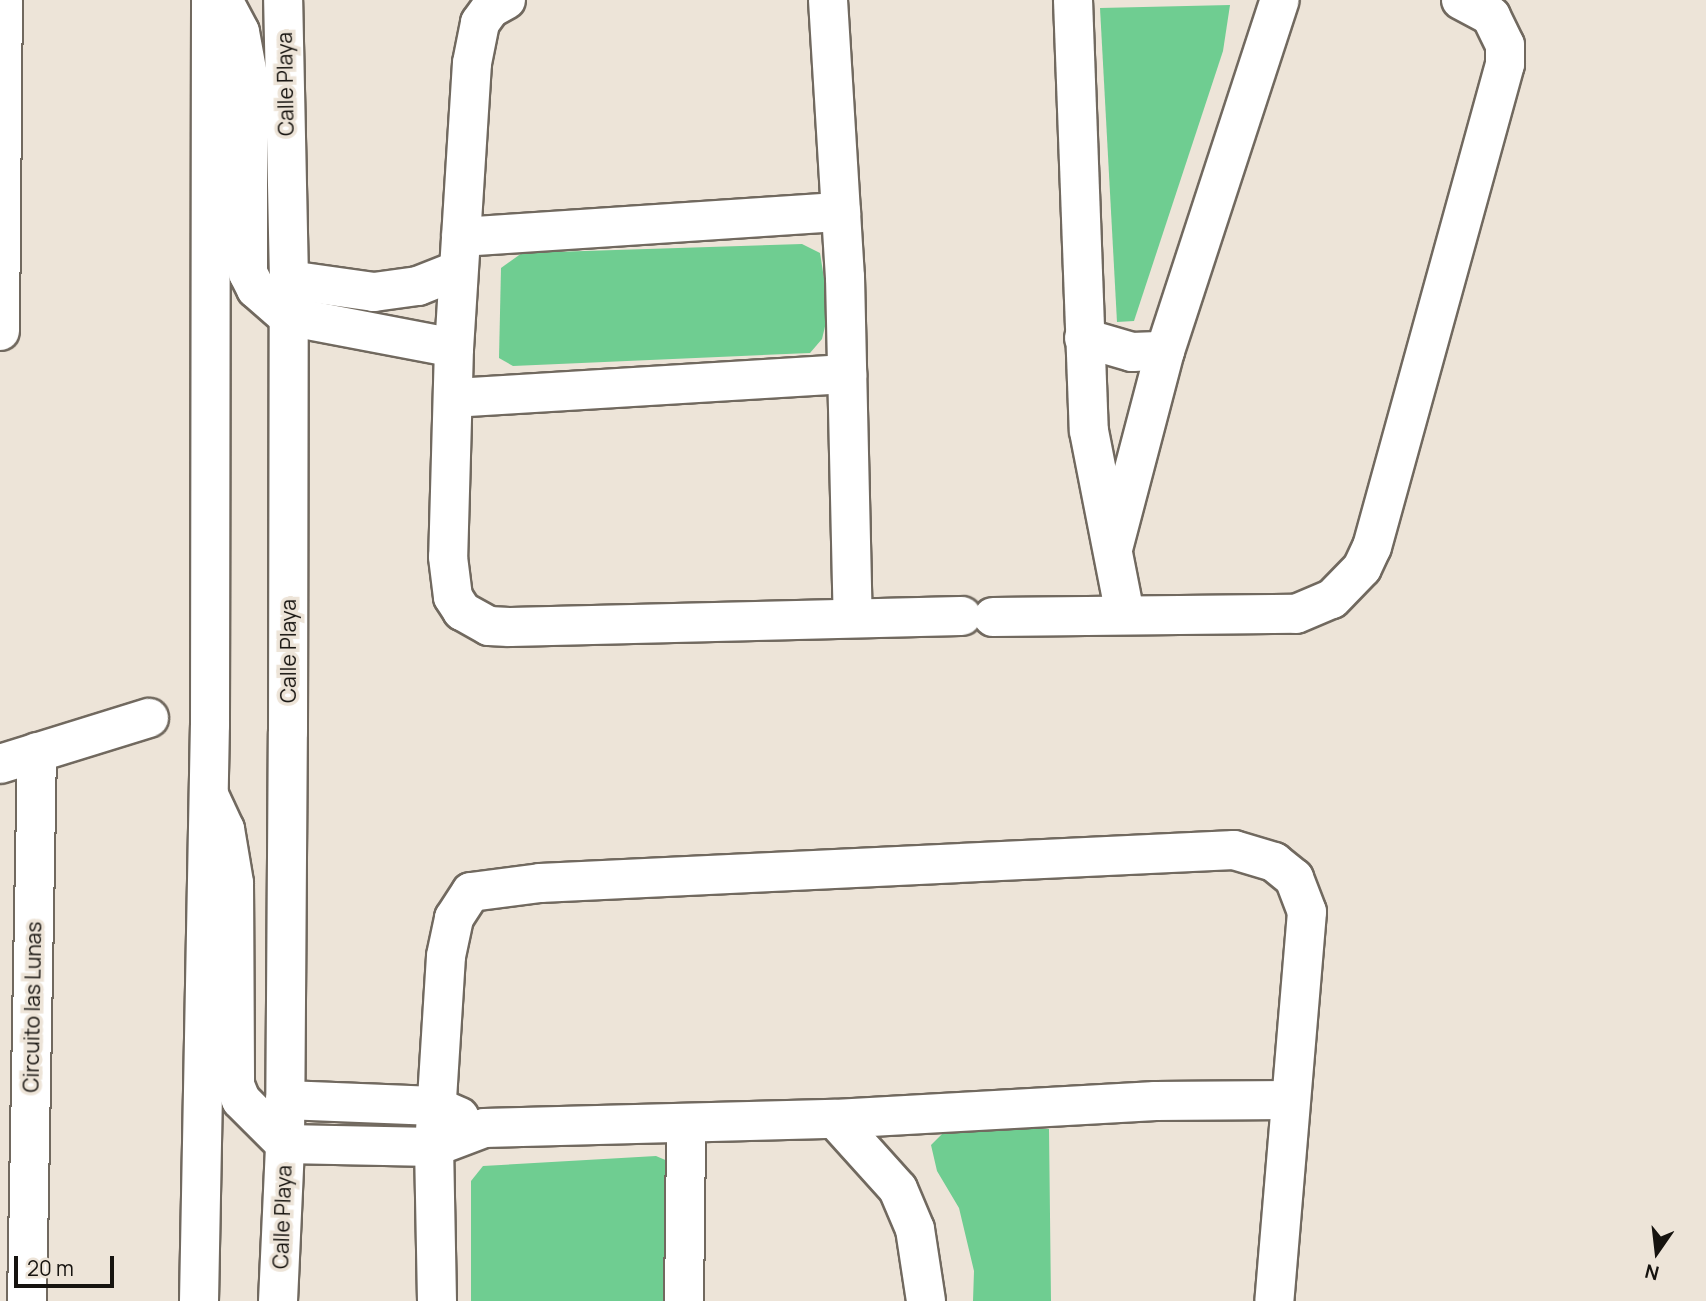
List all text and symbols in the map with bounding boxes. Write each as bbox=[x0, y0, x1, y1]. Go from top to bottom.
street label: Calle Playa bbox=[271, 32, 299, 136]
street label: Calle Playa bbox=[275, 599, 301, 703]
street label: Circuito las Lunas bbox=[18, 921, 46, 1093]
street label: Calle Playa bbox=[268, 1165, 296, 1269]
north arrow bbox=[1622, 1217, 1692, 1287]
scale bar bbox=[18, 1242, 117, 1286]
text: 20 m bbox=[27, 1254, 74, 1282]
text: N bbox=[1642, 1258, 1662, 1287]

